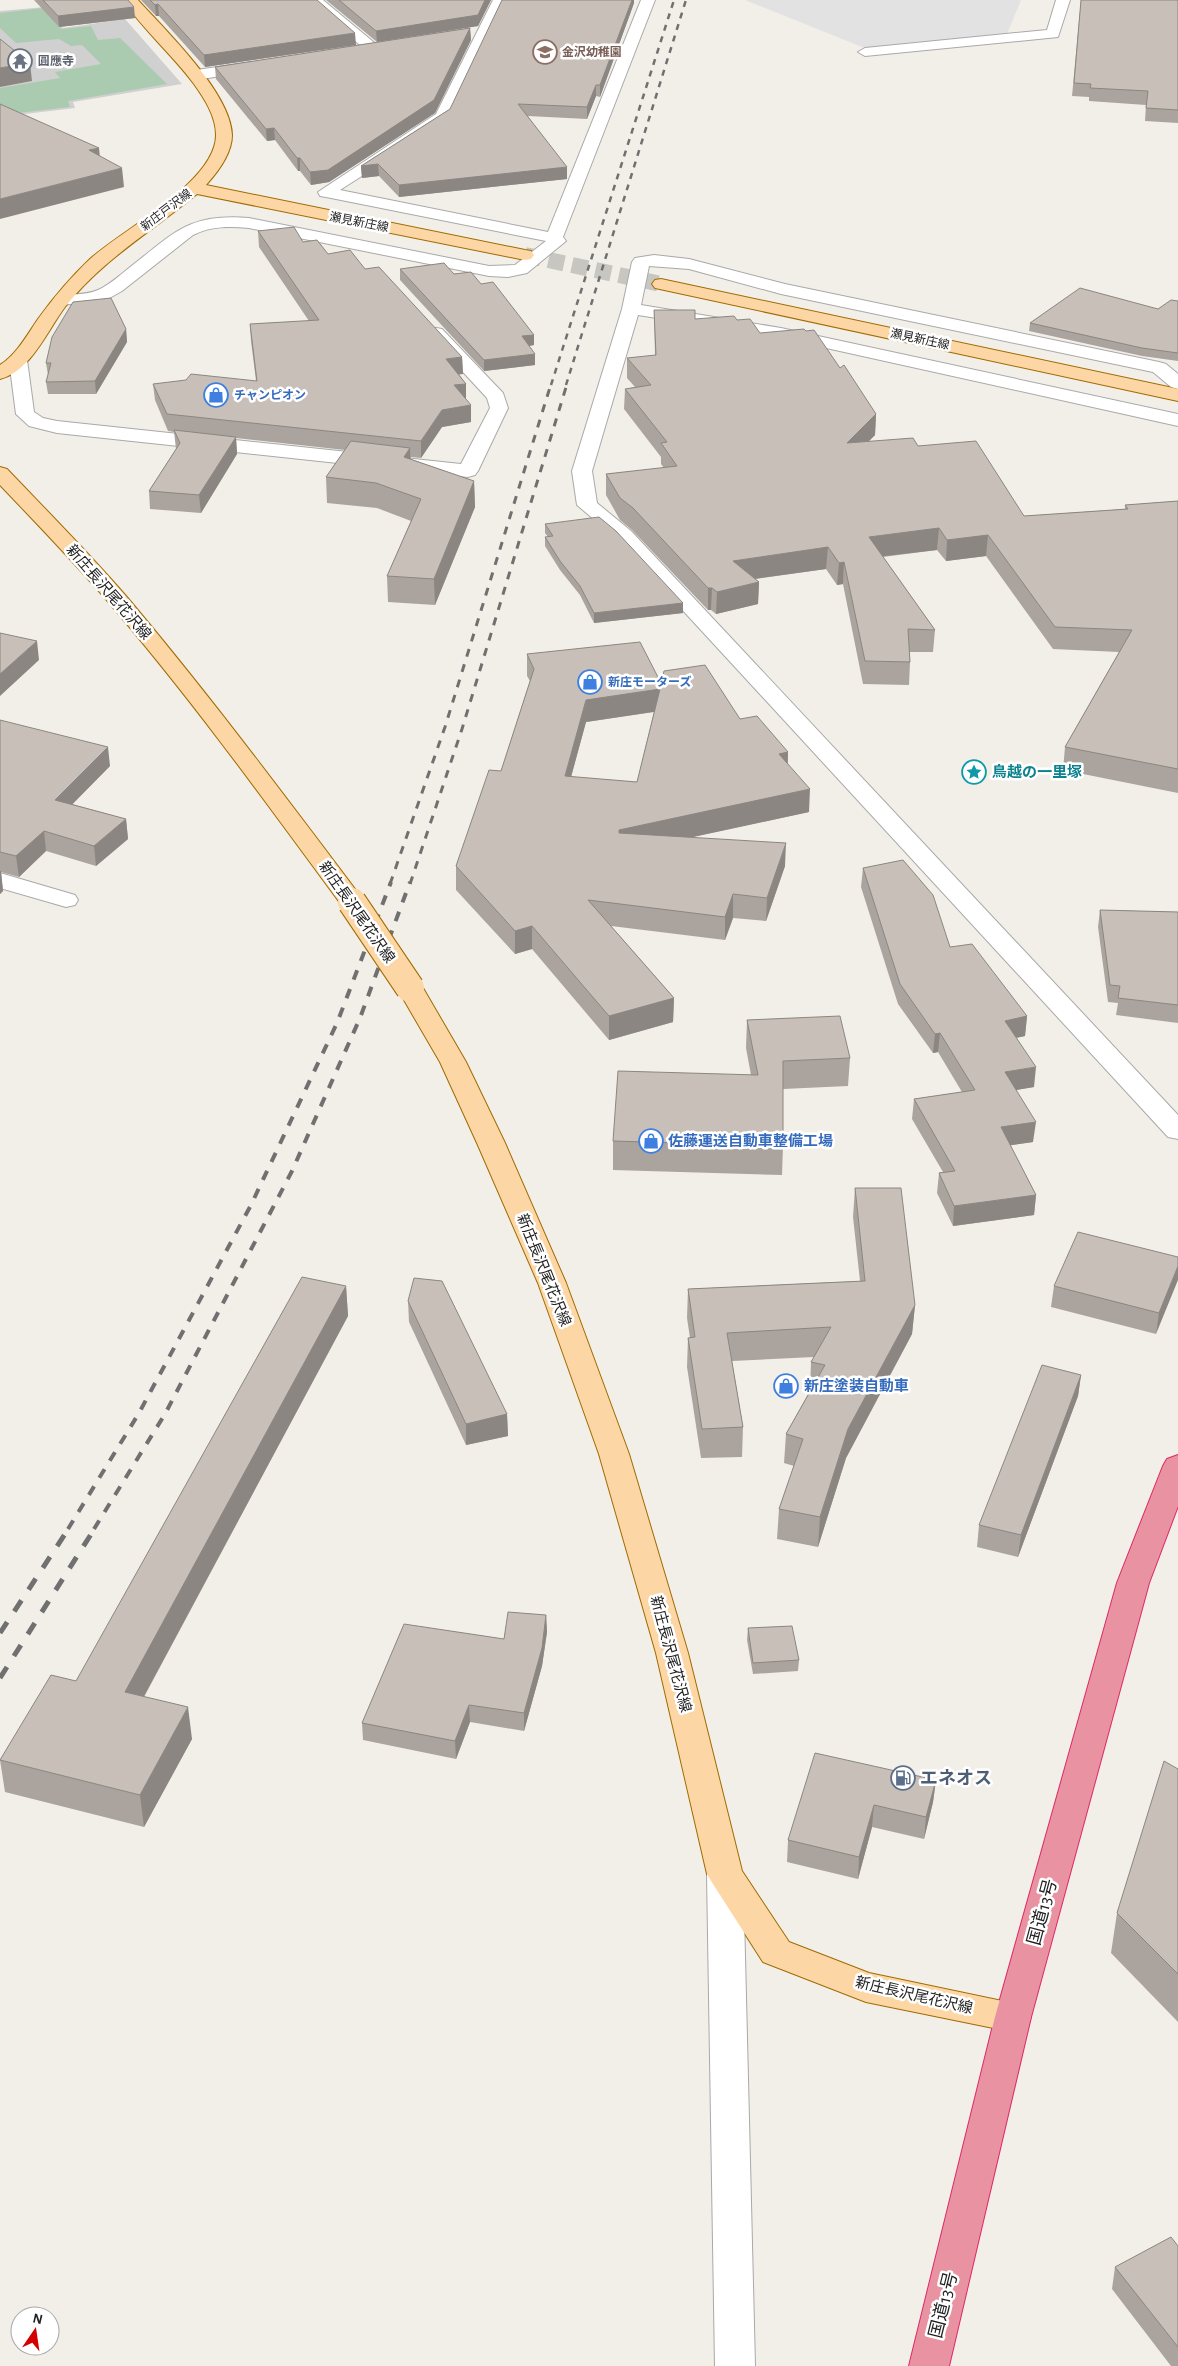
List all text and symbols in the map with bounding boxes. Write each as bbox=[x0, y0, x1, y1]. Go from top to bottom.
school or university icon: 金沢幼稚園 bbox=[532, 39, 558, 65]
place label: 金沢幼稚園 bbox=[562, 45, 622, 58]
temple icon: 圓應寺 bbox=[7, 48, 33, 74]
place label: 圓應寺 bbox=[38, 55, 74, 67]
street label: 新庄戸沢線 bbox=[138, 186, 194, 233]
street label: 瀬見新庄線 bbox=[328, 209, 390, 234]
street label: 瀬見新庄線 bbox=[889, 326, 951, 351]
shop icon: チャンピオン bbox=[203, 382, 229, 408]
place label: チャンピオン bbox=[234, 389, 306, 401]
street label: 新庄長沢尾花沢線 bbox=[64, 541, 154, 643]
shop icon: 新庄モーターズ bbox=[577, 669, 603, 695]
place label: 新庄モーターズ bbox=[608, 675, 691, 688]
place icon: 鳥越の一里塚 bbox=[961, 759, 987, 785]
place label: 鳥越の一里塚 bbox=[992, 763, 1082, 780]
street label: 新庄長沢尾花沢線 bbox=[316, 858, 398, 966]
shop icon: 佐藤運送自動車整備工場 bbox=[638, 1128, 664, 1154]
place label: 佐藤運送自動車整備工場 bbox=[668, 1133, 833, 1149]
street label: 新庄長沢尾花沢線 bbox=[514, 1211, 574, 1329]
shop icon: 新庄塗装自動車 bbox=[773, 1373, 799, 1399]
place label: 新庄塗装自動車 bbox=[804, 1378, 909, 1394]
street label: 新庄長沢尾花沢線 bbox=[648, 1594, 694, 1714]
fuel station icon: エネオス bbox=[890, 1765, 916, 1791]
place label: エネオス bbox=[920, 1769, 992, 1788]
street label: 国道13号 bbox=[1024, 1877, 1060, 1947]
street label: 新庄長沢尾花沢線 bbox=[854, 1974, 974, 2016]
street label: 国道13号 bbox=[925, 2270, 961, 2340]
north arrow bbox=[10, 2306, 60, 2356]
text: N bbox=[31, 2311, 44, 2327]

